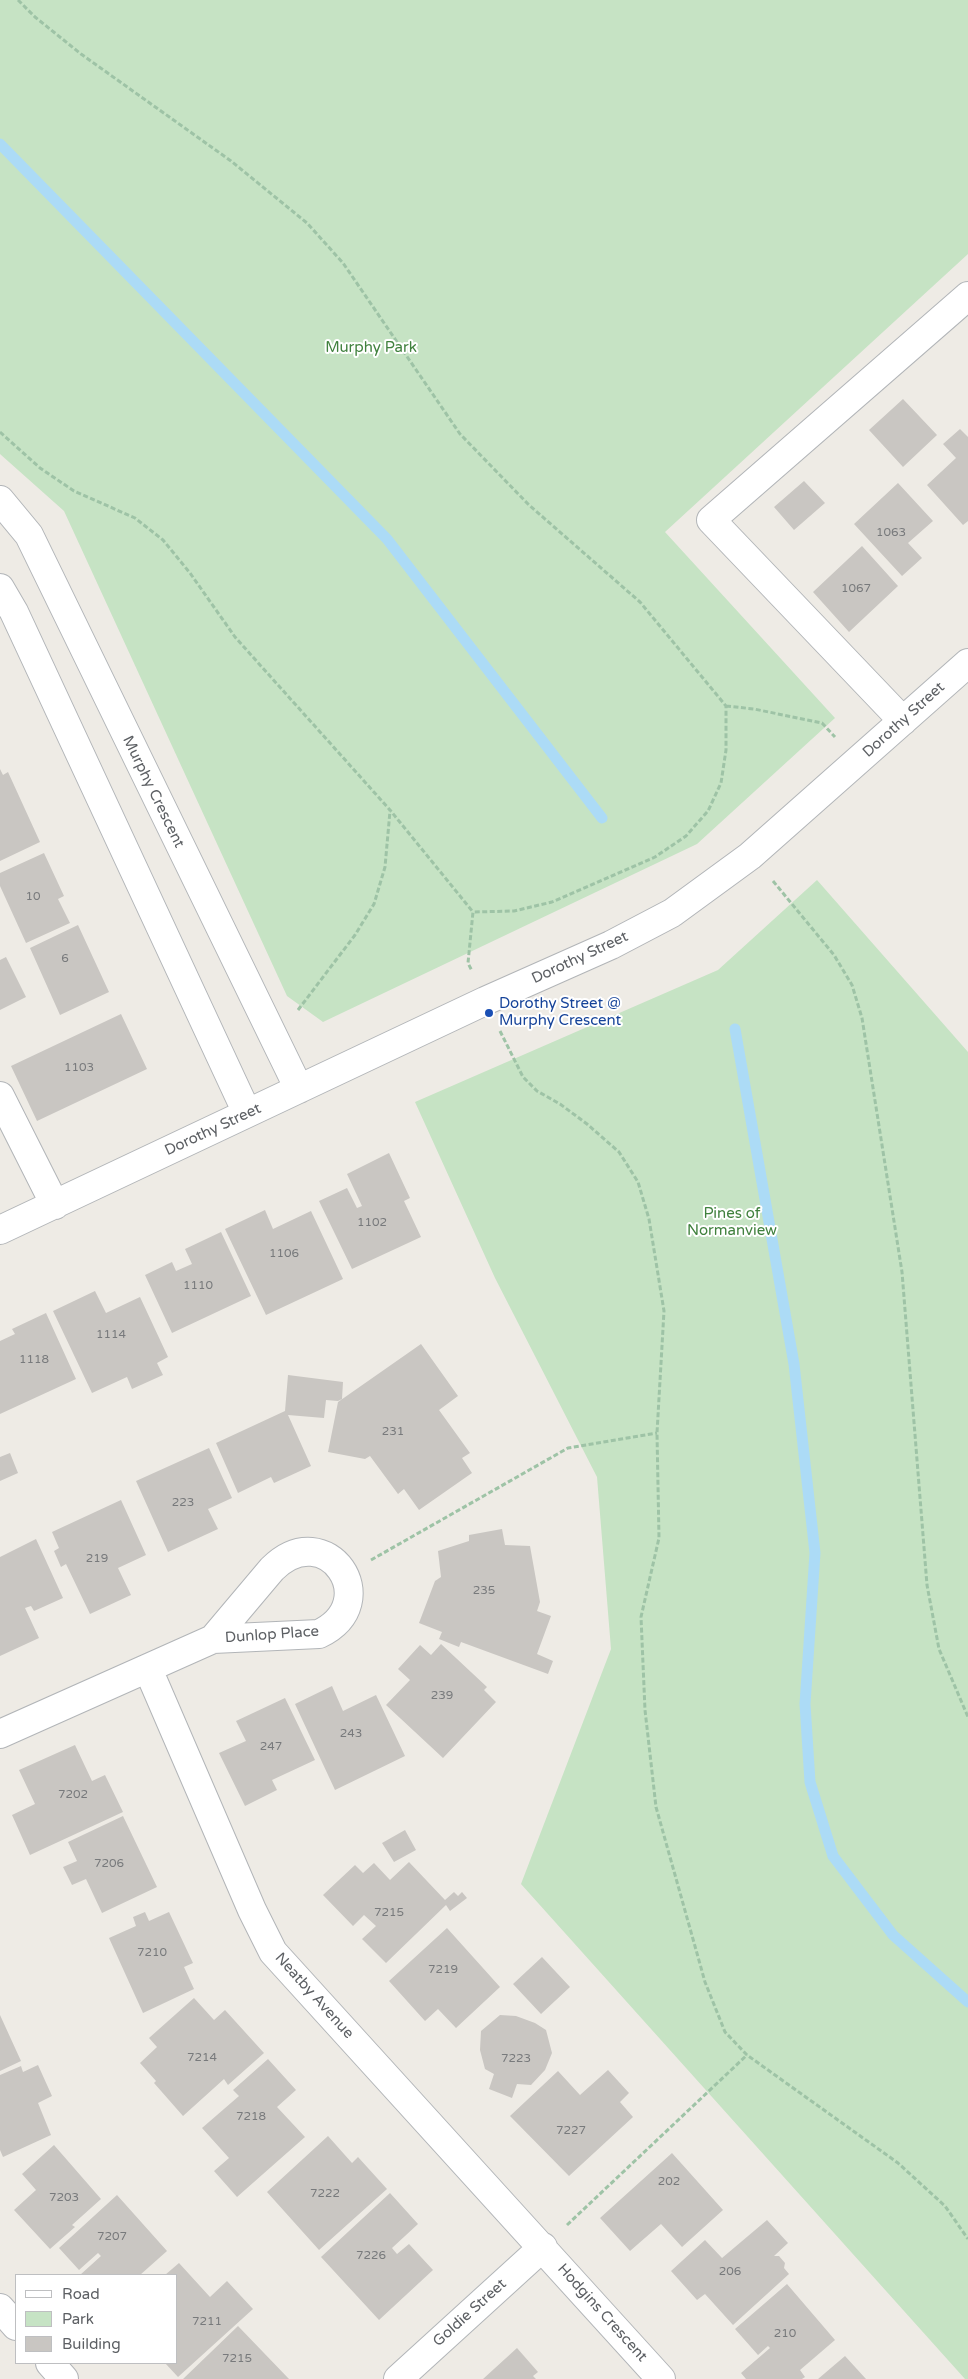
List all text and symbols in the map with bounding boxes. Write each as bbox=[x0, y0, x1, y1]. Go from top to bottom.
park label: Murphy Park bbox=[325, 339, 417, 357]
house number: 1063 bbox=[876, 526, 906, 540]
house number: 1067 bbox=[841, 582, 871, 596]
street label: Dorothy Street bbox=[859, 678, 949, 762]
street label: Murphy Crescent bbox=[118, 733, 188, 851]
house number: 10 bbox=[25, 890, 41, 904]
street label: Dorothy Street bbox=[529, 928, 631, 988]
house number: 6 bbox=[61, 952, 69, 966]
place label: Dorothy Street @ Murphy Crescent bbox=[499, 995, 621, 1030]
marker: Dorothy Street @ Murphy Crescent bbox=[483, 1007, 495, 1019]
house number: 1103 bbox=[64, 1061, 94, 1075]
street label: Dorothy Street bbox=[162, 1100, 264, 1160]
park label: Pines of Normanview bbox=[687, 1205, 777, 1240]
house number: 1102 bbox=[357, 1216, 387, 1230]
house number: 1106 bbox=[269, 1247, 299, 1261]
house number: 1110 bbox=[183, 1279, 213, 1293]
house number: 1114 bbox=[96, 1328, 126, 1342]
house number: 1118 bbox=[19, 1353, 49, 1367]
house number: 231 bbox=[382, 1425, 404, 1439]
house number: 223 bbox=[172, 1496, 194, 1510]
house number: 219 bbox=[86, 1552, 108, 1566]
house number: 235 bbox=[473, 1584, 495, 1598]
street label: Dunlop Place bbox=[224, 1623, 320, 1647]
house number: 239 bbox=[431, 1689, 453, 1703]
house number: 243 bbox=[340, 1727, 362, 1741]
house number: 247 bbox=[260, 1740, 282, 1754]
house number: 7202 bbox=[58, 1788, 88, 1802]
house number: 7206 bbox=[94, 1857, 124, 1871]
house number: 7215 bbox=[374, 1906, 404, 1920]
house number: 7210 bbox=[137, 1946, 167, 1960]
street label: Neatby Avenue bbox=[271, 1949, 357, 2043]
house number: 7219 bbox=[428, 1963, 458, 1977]
house number: 7214 bbox=[187, 2051, 217, 2065]
house number: 7223 bbox=[501, 2052, 531, 2066]
house number: 7218 bbox=[236, 2110, 266, 2124]
house number: 7227 bbox=[556, 2124, 586, 2138]
house number: 202 bbox=[658, 2175, 680, 2189]
house number: 7222 bbox=[310, 2187, 340, 2201]
house number: 7203 bbox=[49, 2191, 79, 2205]
house number: 7207 bbox=[97, 2230, 127, 2244]
house number: 7226 bbox=[356, 2249, 386, 2263]
street label: Hodgins Crescent bbox=[553, 2260, 651, 2366]
house number: 206 bbox=[719, 2265, 741, 2279]
legend bbox=[15, 2274, 178, 2364]
street label: Goldie Street bbox=[430, 2275, 510, 2351]
text: Road bbox=[62, 2285, 100, 2303]
text: Park bbox=[62, 2310, 94, 2328]
house number: 7211 bbox=[192, 2315, 222, 2329]
house number: 210 bbox=[774, 2327, 796, 2341]
text: Building bbox=[62, 2335, 121, 2353]
house number: 7215 bbox=[222, 2352, 252, 2366]

